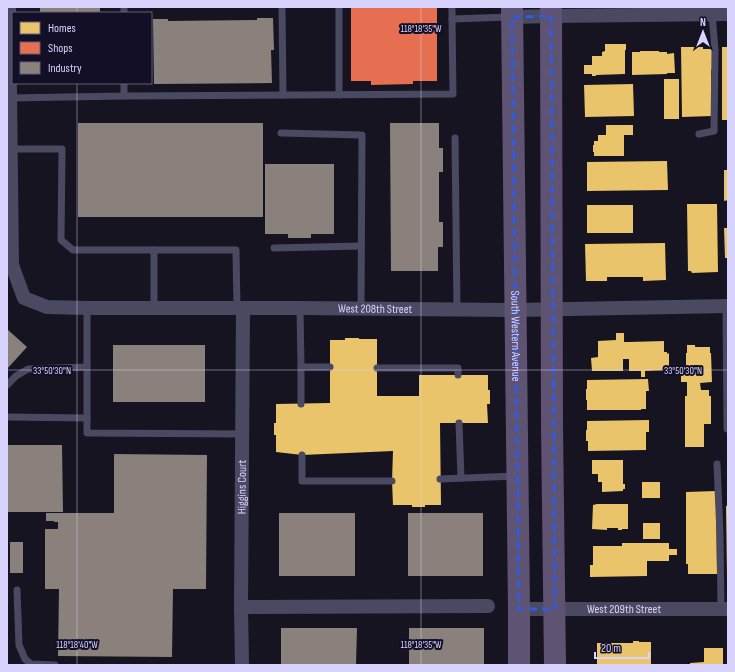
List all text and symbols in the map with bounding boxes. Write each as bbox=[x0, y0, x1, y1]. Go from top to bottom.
legend bbox=[12, 12, 152, 84]
north arrow bbox=[683, 12, 723, 52]
text: N bbox=[700, 16, 706, 29]
text: Homes bbox=[48, 21, 76, 36]
text: 118°18'35"W bbox=[400, 23, 442, 35]
text: Shops bbox=[48, 41, 73, 56]
text: Industry bbox=[48, 61, 82, 76]
street label: South Western Avenue bbox=[508, 290, 524, 382]
street label: West 208th Street bbox=[338, 301, 413, 317]
text: 33°50'30"N bbox=[33, 365, 71, 377]
text: 33°50'30"N bbox=[664, 365, 702, 377]
street label: Higgins Court bbox=[234, 459, 249, 514]
street label: West 209th Street bbox=[587, 602, 661, 617]
scale bar bbox=[595, 634, 649, 660]
text: 118°18'40"W bbox=[56, 639, 98, 651]
text: 118°18'35"W bbox=[400, 639, 442, 651]
text: 20 m bbox=[601, 641, 621, 656]

